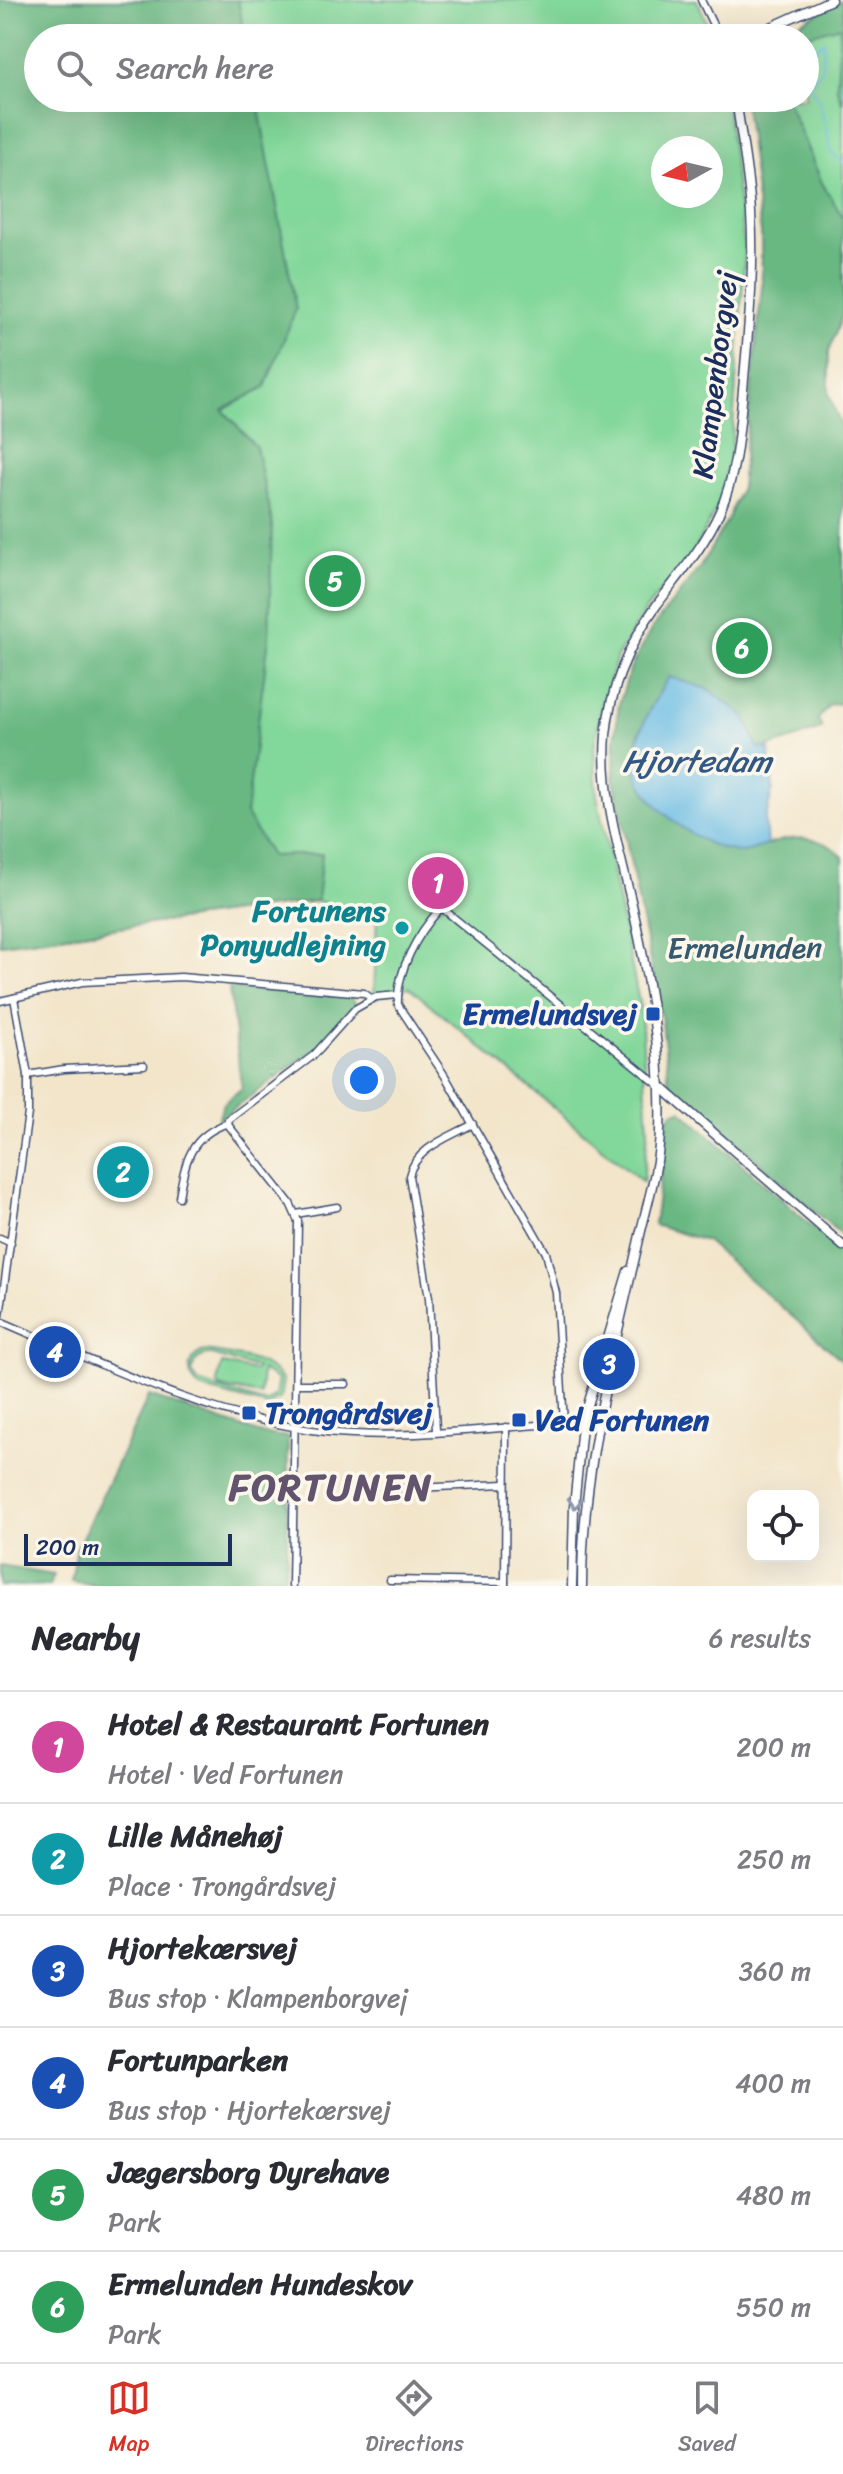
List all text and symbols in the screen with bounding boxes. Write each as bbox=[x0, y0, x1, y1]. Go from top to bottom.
search box bbox=[24, 24, 819, 112]
text: Search here bbox=[116, 41, 274, 95]
icon: search bbox=[52, 46, 96, 90]
north arrow bbox=[651, 136, 723, 208]
street label: Klampenborgvej bbox=[675, 267, 755, 482]
pin: 5 bbox=[309, 551, 361, 611]
pin: 6 bbox=[716, 618, 768, 678]
water label: Hjortedam bbox=[622, 733, 774, 790]
pin: 1 bbox=[412, 853, 464, 913]
place label: Fortunens Ponyudlejning bbox=[200, 884, 387, 972]
marker: Fortunens Ponyudlejning bbox=[393, 919, 411, 937]
park label: Ermelunden bbox=[668, 921, 822, 975]
place label: Ermelundsvej bbox=[463, 987, 638, 1041]
marker: Ermelundsvej bbox=[644, 1005, 662, 1023]
your location bbox=[344, 1060, 384, 1100]
pin: 2 bbox=[97, 1142, 149, 1202]
pin: 4 bbox=[29, 1322, 81, 1382]
pin: 3 bbox=[583, 1334, 635, 1394]
place label: Trongårdsvej bbox=[265, 1386, 434, 1440]
place label: Ved Fortunen bbox=[535, 1393, 710, 1447]
marker: Trongårdsvej bbox=[240, 1404, 258, 1422]
marker: Ved Fortunen bbox=[510, 1411, 528, 1429]
district label: FORTUNEN bbox=[228, 1454, 433, 1521]
map controls bbox=[747, 1490, 819, 1562]
button: locate bbox=[747, 1490, 819, 1562]
one-way arrow bbox=[567, 1497, 584, 1510]
text: 200 m bbox=[36, 1528, 99, 1567]
scale bar bbox=[24, 1530, 232, 1566]
text: Nearby bbox=[32, 1608, 140, 1668]
text: 6 results bbox=[709, 1615, 811, 1661]
text: Hotel & Restaurant Fortunen bbox=[108, 1697, 489, 1751]
text: 1 bbox=[52, 1724, 64, 1770]
text: 200 m bbox=[736, 1724, 811, 1770]
text: Hotel · Ved Fortunen bbox=[108, 1751, 343, 1797]
text: Lille Månehøj bbox=[108, 1809, 283, 1863]
text: 2 bbox=[50, 1836, 66, 1882]
text: 250 m bbox=[737, 1836, 811, 1882]
text: Place · Trongårdsvej bbox=[108, 1863, 336, 1909]
text: Hjortekærsvej bbox=[108, 1921, 297, 1975]
text: 3 bbox=[51, 1948, 65, 1994]
text: 360 m bbox=[739, 1948, 811, 1994]
text: Bus stop · Klampenborgvej bbox=[108, 1975, 408, 2021]
text: Fortunparken bbox=[108, 2033, 288, 2087]
text: 4 bbox=[50, 2060, 66, 2106]
text: 400 m bbox=[735, 2060, 811, 2106]
text: Bus stop · Hjortekærsvej bbox=[108, 2087, 391, 2133]
text: Jægersborg Dyrehave bbox=[108, 2145, 389, 2199]
text: 5 bbox=[50, 2172, 66, 2218]
text: 480 m bbox=[736, 2172, 811, 2218]
text: Park bbox=[108, 2199, 161, 2245]
text: Ermelunden Hundeskov bbox=[108, 2257, 412, 2311]
text: 6 bbox=[51, 2284, 65, 2330]
text: 550 m bbox=[736, 2284, 811, 2330]
text: Park bbox=[108, 2311, 161, 2357]
tab: Map bbox=[107, 2376, 151, 2463]
tab: Directions bbox=[365, 2376, 464, 2463]
tab: Saved bbox=[678, 2376, 736, 2463]

